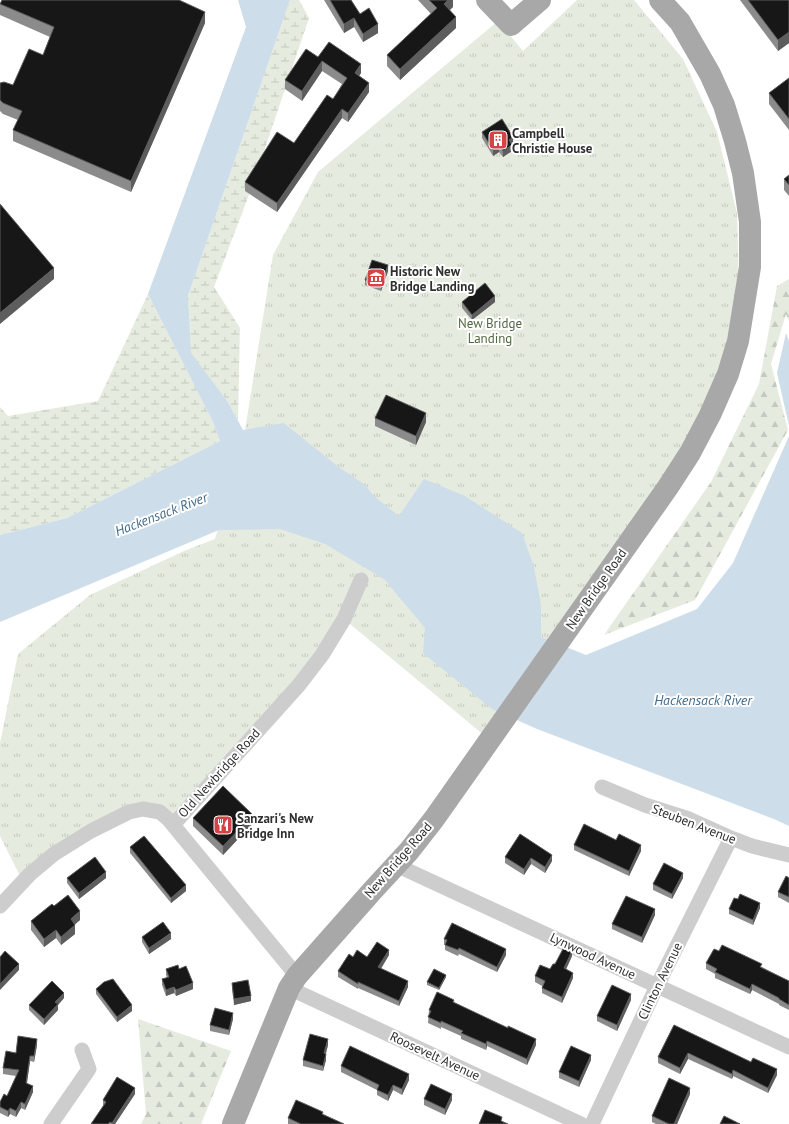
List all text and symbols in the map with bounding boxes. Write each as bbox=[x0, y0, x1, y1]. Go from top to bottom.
place label: Campbell Christie House bbox=[512, 125, 593, 157]
building icon: Campbell Christie House bbox=[487, 129, 509, 151]
place label: Historic New Bridge Landing bbox=[390, 263, 474, 295]
museum icon: Historic New Bridge Landing bbox=[365, 267, 387, 289]
park label: New Bridge Landing bbox=[458, 315, 522, 347]
water label: Hackensack River bbox=[112, 488, 211, 540]
street label: New Bridge Road bbox=[562, 545, 630, 633]
water label: Hackensack River bbox=[654, 691, 753, 709]
street label: Old Newbridge Road bbox=[174, 725, 264, 821]
street label: Steuben Avenue bbox=[649, 800, 739, 848]
place label: Sanzari's New Bridge Inn bbox=[237, 810, 314, 842]
restaurant icon: Sanzari's New Bridge Inn bbox=[212, 814, 234, 836]
street label: New Bridge Road bbox=[360, 819, 436, 901]
street label: Lynwood Avenue bbox=[547, 929, 639, 983]
street label: Clinton Avenue bbox=[634, 940, 686, 1022]
street label: Roosevelt Avenue bbox=[387, 1028, 483, 1084]

